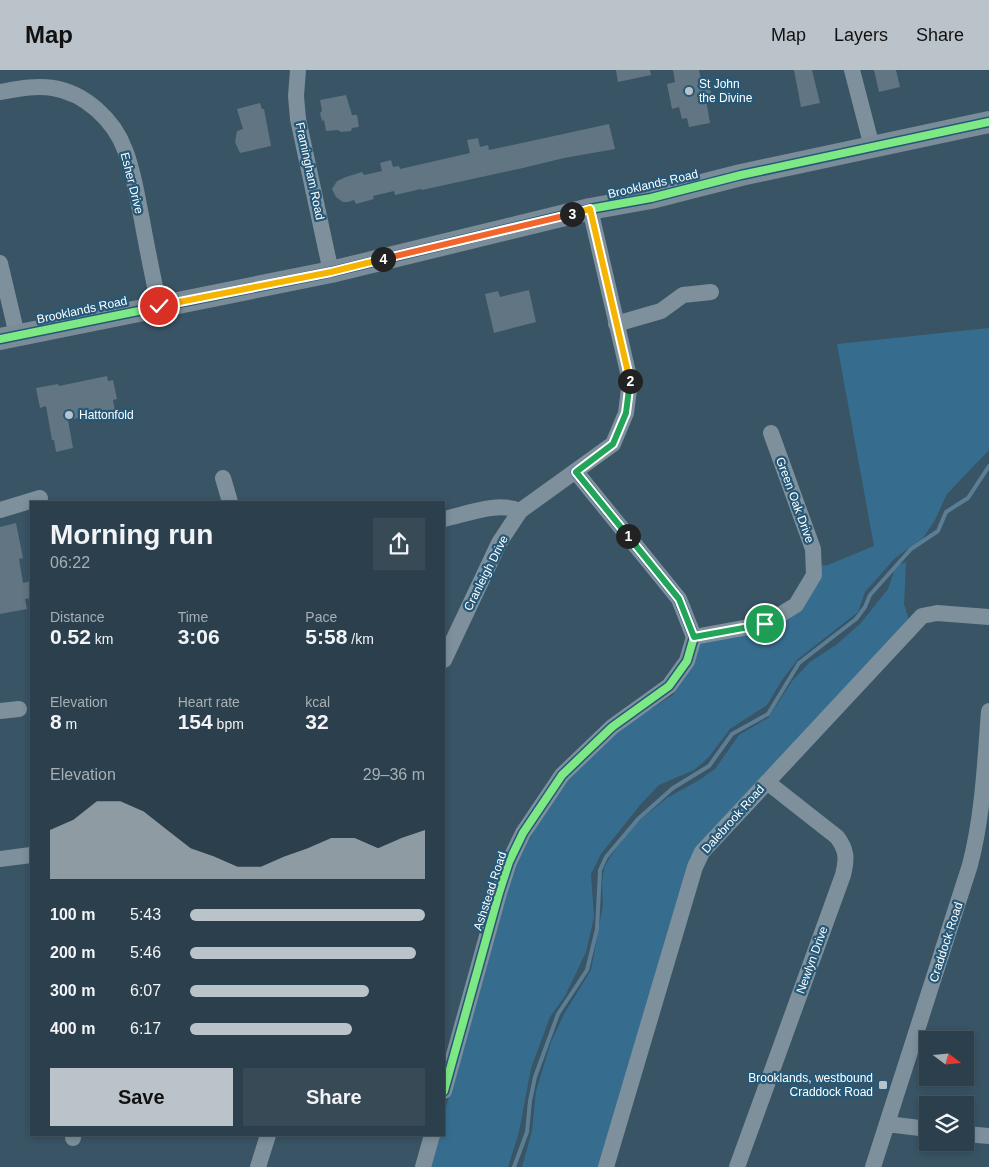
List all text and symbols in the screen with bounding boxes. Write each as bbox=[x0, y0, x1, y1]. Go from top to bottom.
text: Map bbox=[25, 21, 73, 48]
text: Map bbox=[771, 25, 806, 45]
text: Layers bbox=[834, 25, 888, 45]
text: Share bbox=[916, 25, 964, 45]
place label: St John the Divine bbox=[699, 77, 753, 105]
marker: St John the Divine bbox=[683, 85, 695, 97]
street label: Framingham Road bbox=[293, 121, 327, 221]
street label: Esher Drive bbox=[118, 151, 146, 215]
street label: Brooklands Road bbox=[607, 167, 699, 201]
pin: 3 bbox=[560, 202, 584, 226]
text: 3 bbox=[569, 206, 576, 222]
pin: 4 bbox=[370, 246, 396, 272]
text: 4 bbox=[380, 251, 387, 267]
pin bbox=[138, 285, 180, 327]
icon: check bbox=[145, 292, 173, 320]
street label: Brooklands Road bbox=[36, 294, 128, 326]
pin: 2 bbox=[618, 368, 642, 394]
text: 2 bbox=[627, 373, 634, 389]
place label: Hattonfold bbox=[79, 408, 134, 422]
marker: Hattonfold bbox=[63, 409, 75, 421]
street label: Green Oak Drive bbox=[773, 455, 817, 545]
button: share bbox=[373, 518, 425, 570]
text: Morning run bbox=[50, 519, 213, 550]
pin: 1 bbox=[616, 524, 640, 548]
text: 1 bbox=[625, 528, 632, 544]
street label: Cranleigh Drive bbox=[461, 533, 511, 613]
text: 06:22 bbox=[50, 554, 90, 571]
pin bbox=[744, 603, 786, 645]
text: Distance bbox=[50, 609, 104, 625]
text: Time bbox=[178, 609, 208, 625]
text: Pace bbox=[305, 609, 337, 625]
icon: arrive bbox=[751, 610, 779, 638]
text: 0.52 bbox=[50, 625, 91, 648]
text: 3:06 bbox=[178, 625, 220, 648]
text: 5:58 bbox=[305, 625, 347, 648]
text: km bbox=[91, 631, 113, 647]
text: /km bbox=[347, 631, 374, 647]
text: Elevation bbox=[50, 694, 108, 710]
text: Heart rate bbox=[178, 694, 240, 710]
text: kcal bbox=[305, 694, 330, 710]
text: 8 bbox=[50, 710, 62, 733]
text: 154 bbox=[178, 710, 213, 733]
text: 32 bbox=[305, 710, 329, 733]
text: m bbox=[62, 716, 77, 732]
text: bpm bbox=[213, 716, 244, 732]
text: Elevation bbox=[50, 766, 116, 783]
text: 29–36 m bbox=[363, 766, 425, 783]
street label: Dalebrook Road bbox=[699, 782, 767, 856]
street label: Ashstead Road bbox=[471, 850, 509, 932]
street label: Craddock Road bbox=[926, 900, 966, 984]
text: 100 m bbox=[50, 906, 95, 923]
text: 5:43 bbox=[130, 906, 161, 923]
street label: Newlyn Drive bbox=[793, 924, 831, 996]
text: 200 m bbox=[50, 944, 95, 961]
text: 5:46 bbox=[130, 944, 161, 961]
text: 300 m bbox=[50, 982, 95, 999]
text: 6:07 bbox=[130, 982, 161, 999]
text: 400 m bbox=[50, 1020, 95, 1037]
text: 6:17 bbox=[130, 1020, 161, 1037]
north arrow bbox=[919, 1031, 974, 1086]
map controls bbox=[919, 1031, 974, 1151]
button: Save bbox=[50, 1068, 233, 1126]
button: Share bbox=[243, 1068, 425, 1126]
place label: Brooklands, westbound Craddock Road bbox=[748, 1071, 873, 1099]
marker: Brooklands, westbound Craddock Road bbox=[877, 1079, 889, 1091]
button: layers bbox=[919, 1096, 974, 1151]

